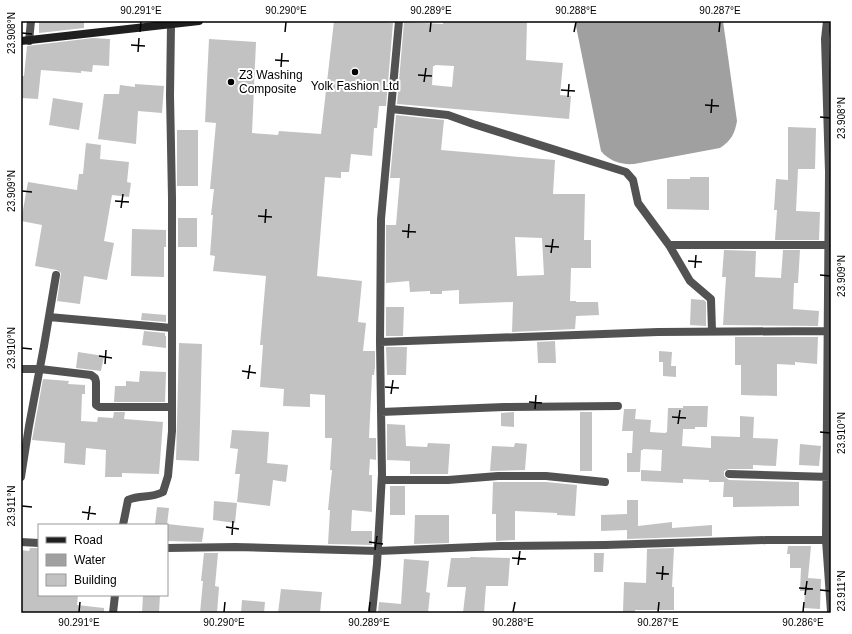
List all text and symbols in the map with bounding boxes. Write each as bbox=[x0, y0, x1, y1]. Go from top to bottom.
text: 90.291°E bbox=[120, 5, 162, 16]
text: 90.290°E bbox=[265, 5, 307, 16]
text: 90.289°E bbox=[410, 5, 452, 16]
text: 90.288°E bbox=[555, 5, 597, 16]
text: 90.287°E bbox=[699, 5, 741, 16]
text: 23.908°N bbox=[6, 12, 17, 54]
marker: Yolk Fashion Ltd bbox=[350, 67, 360, 77]
place label: Z3 Washing Composite bbox=[239, 68, 303, 96]
marker: Z3 Washing Composite bbox=[226, 77, 236, 87]
place label: Yolk Fashion Ltd bbox=[311, 79, 399, 93]
text: 23.908°N bbox=[836, 97, 847, 139]
text: 23.909°N bbox=[6, 170, 17, 212]
text: 23.909°N bbox=[836, 255, 847, 297]
text: 23.910°N bbox=[6, 327, 17, 369]
text: 23.910°N bbox=[836, 412, 847, 454]
text: 23.911°N bbox=[6, 485, 17, 527]
legend bbox=[38, 524, 168, 596]
text: Road bbox=[74, 533, 103, 547]
text: Water bbox=[74, 553, 106, 567]
text: 23.911°N bbox=[836, 570, 847, 612]
text: Building bbox=[74, 573, 117, 587]
text: 90.291°E bbox=[58, 617, 100, 628]
text: 90.290°E bbox=[203, 617, 245, 628]
text: 90.289°E bbox=[348, 617, 390, 628]
text: 90.288°E bbox=[492, 617, 534, 628]
text: 90.287°E bbox=[637, 617, 679, 628]
text: 90.286°E bbox=[782, 617, 824, 628]

